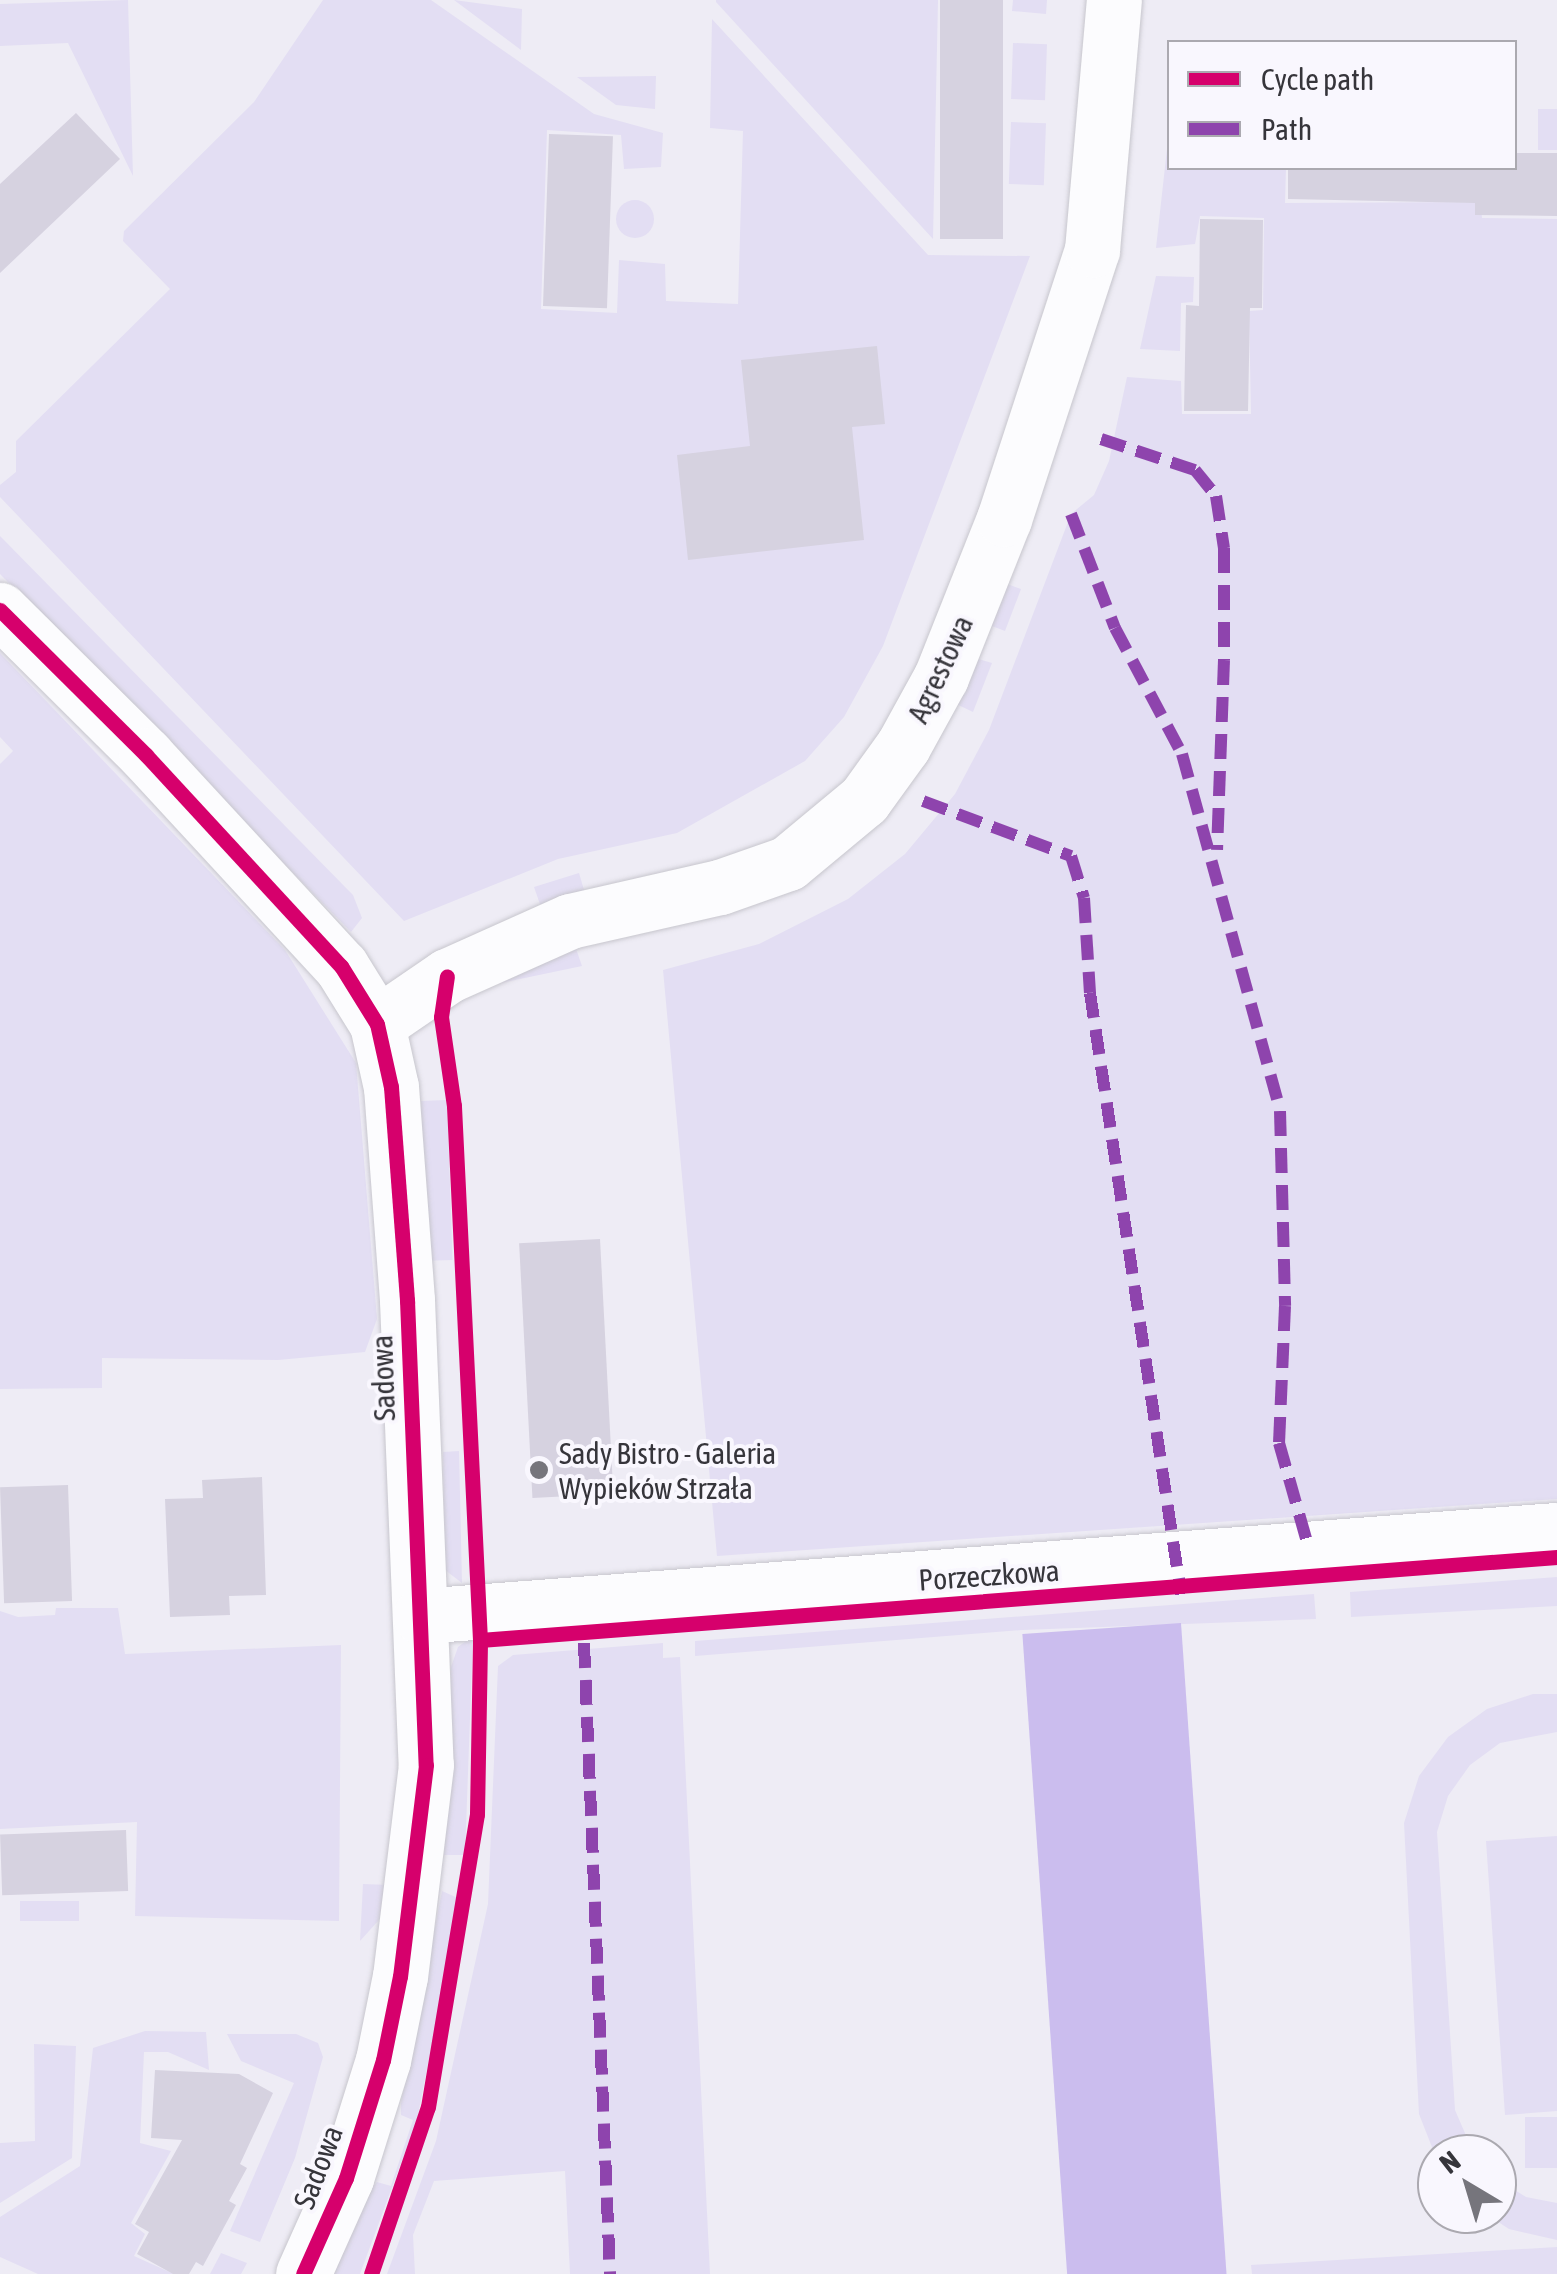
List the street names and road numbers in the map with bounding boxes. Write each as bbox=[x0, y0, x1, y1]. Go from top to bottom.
street label: Agrestowa bbox=[900, 610, 980, 728]
street label: Sadowa bbox=[364, 1334, 402, 1422]
street label: Porzeczkowa bbox=[917, 1552, 1061, 1598]
street label: Sadowa bbox=[286, 2120, 350, 2214]

